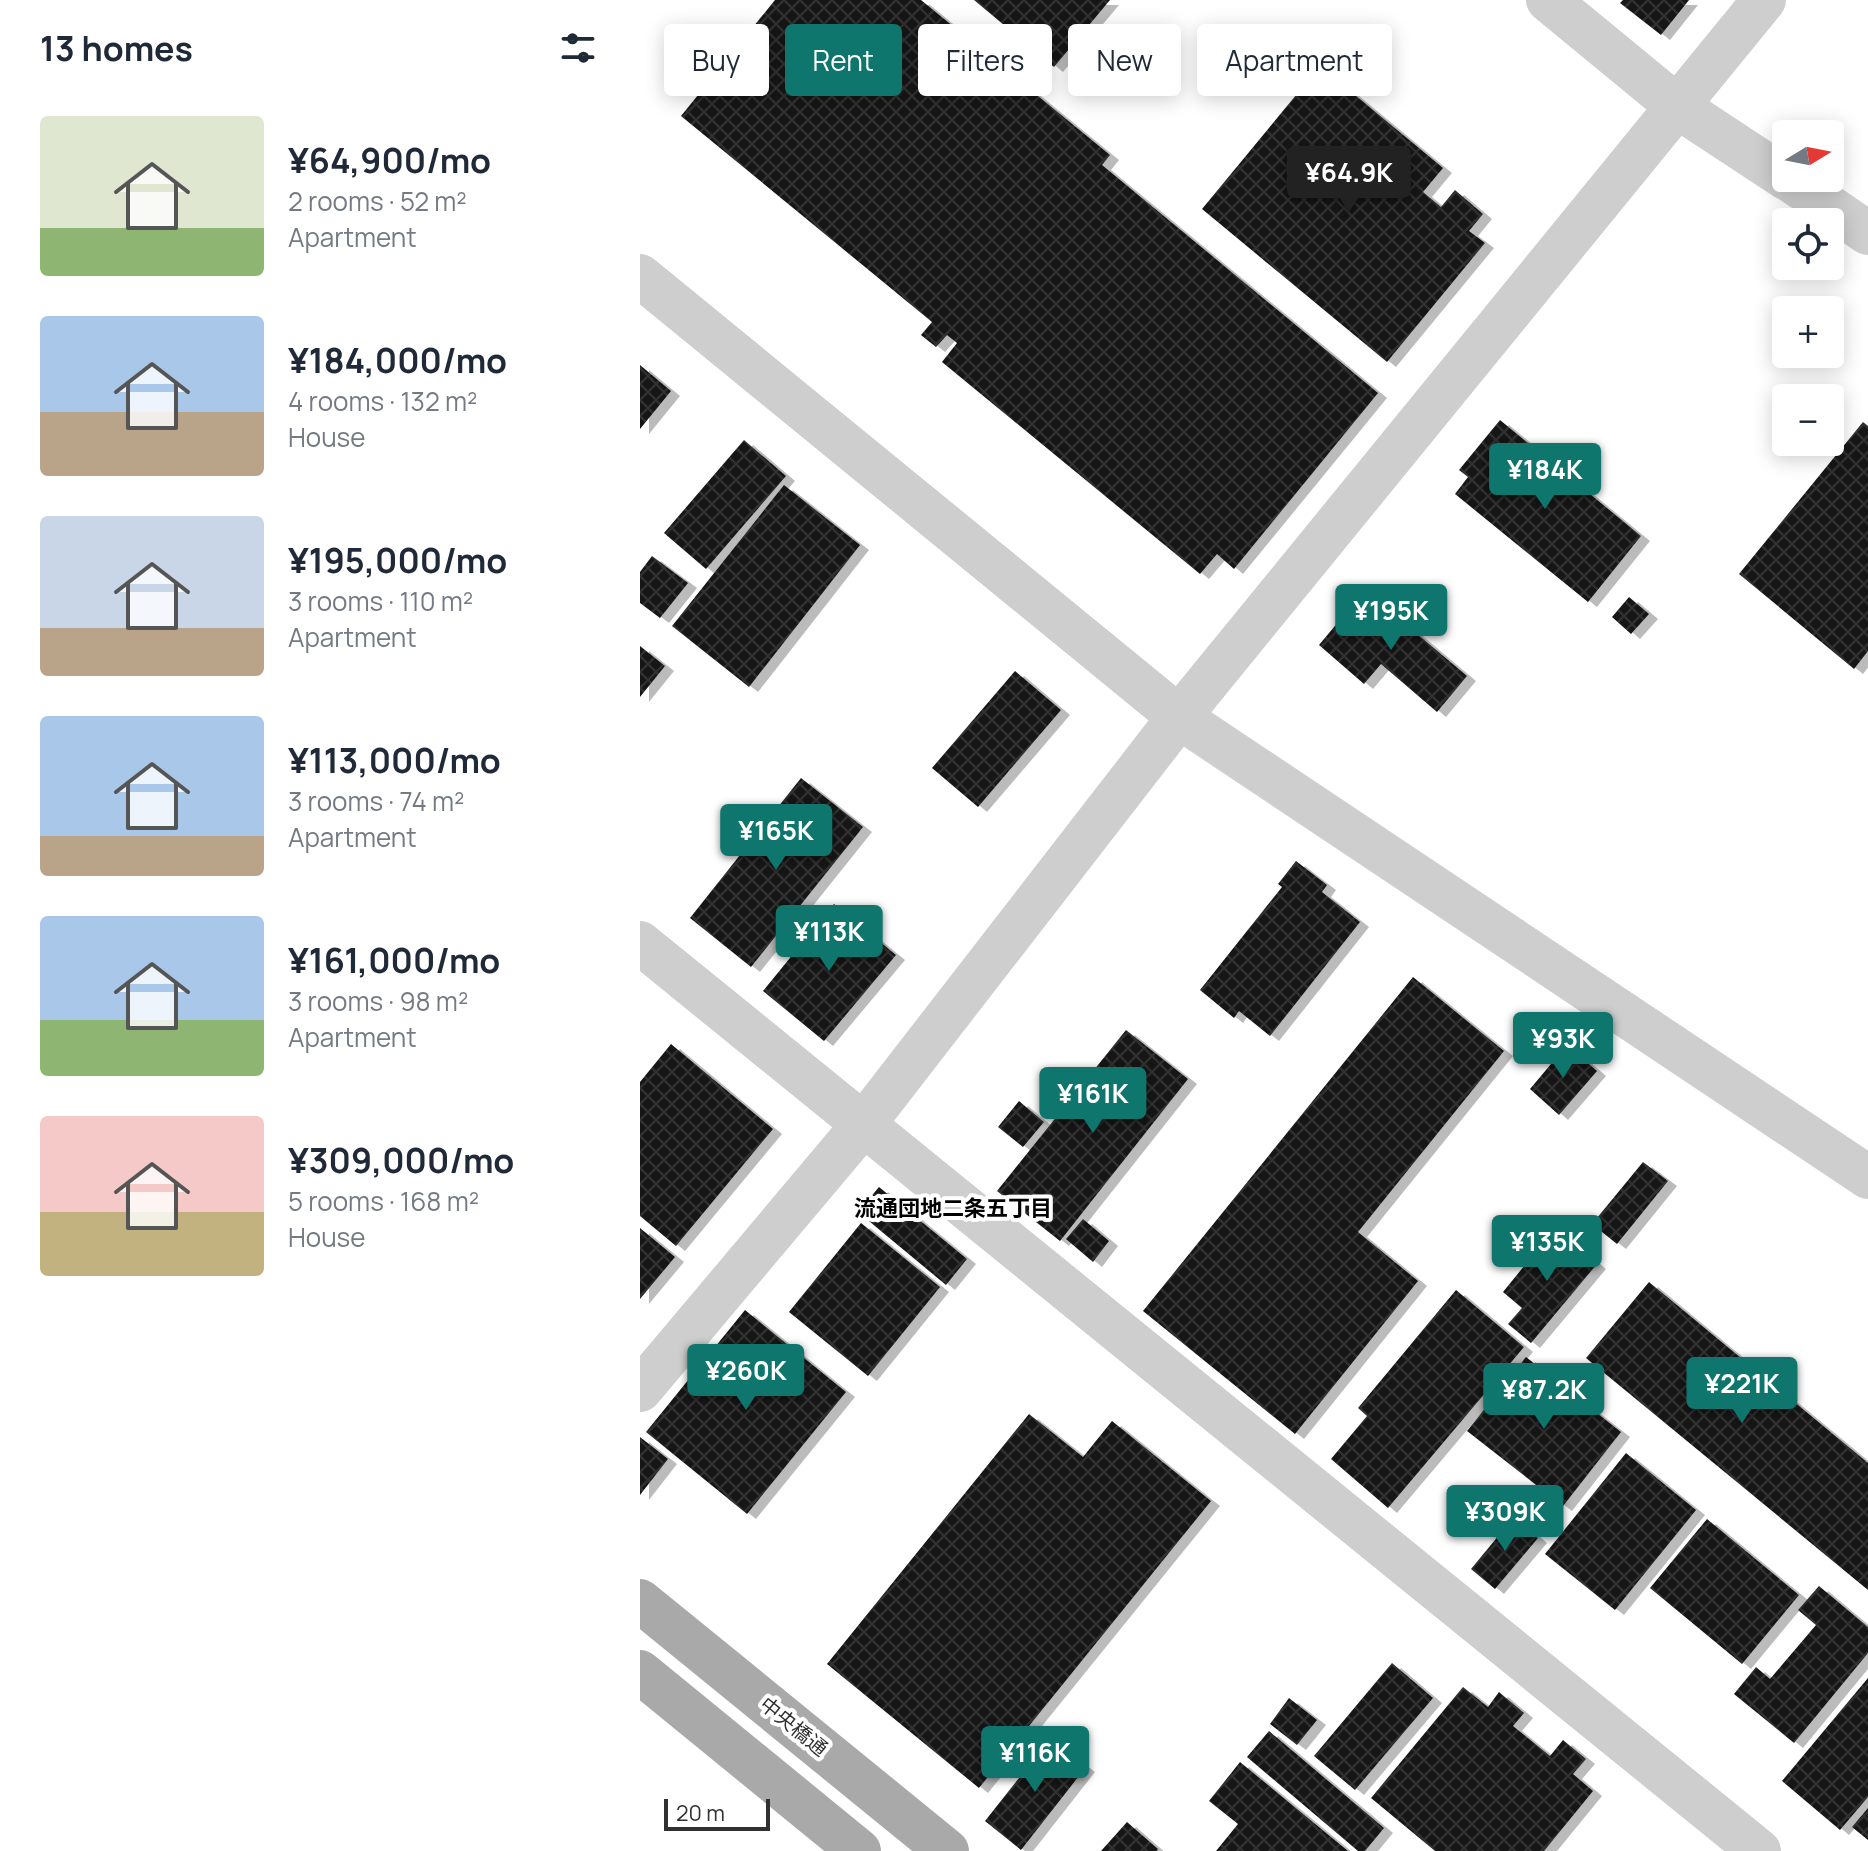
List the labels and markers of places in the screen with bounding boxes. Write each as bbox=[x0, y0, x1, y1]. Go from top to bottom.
pin: ¥64.9K bbox=[1284, 146, 1414, 214]
pin: ¥184K bbox=[1489, 443, 1601, 511]
pin: ¥195K bbox=[1335, 584, 1447, 652]
pin: ¥165K bbox=[720, 804, 832, 872]
pin: ¥113K bbox=[773, 905, 885, 973]
pin: ¥93K bbox=[1516, 1012, 1610, 1080]
pin: ¥161K bbox=[1037, 1067, 1149, 1135]
pin: ¥135K bbox=[1491, 1215, 1603, 1283]
pin: ¥260K bbox=[690, 1344, 802, 1412]
pin: ¥221K bbox=[1686, 1357, 1798, 1425]
pin: ¥87.2K bbox=[1479, 1363, 1609, 1431]
pin: ¥309K bbox=[1449, 1485, 1561, 1553]
pin: ¥116K bbox=[979, 1726, 1091, 1794]

